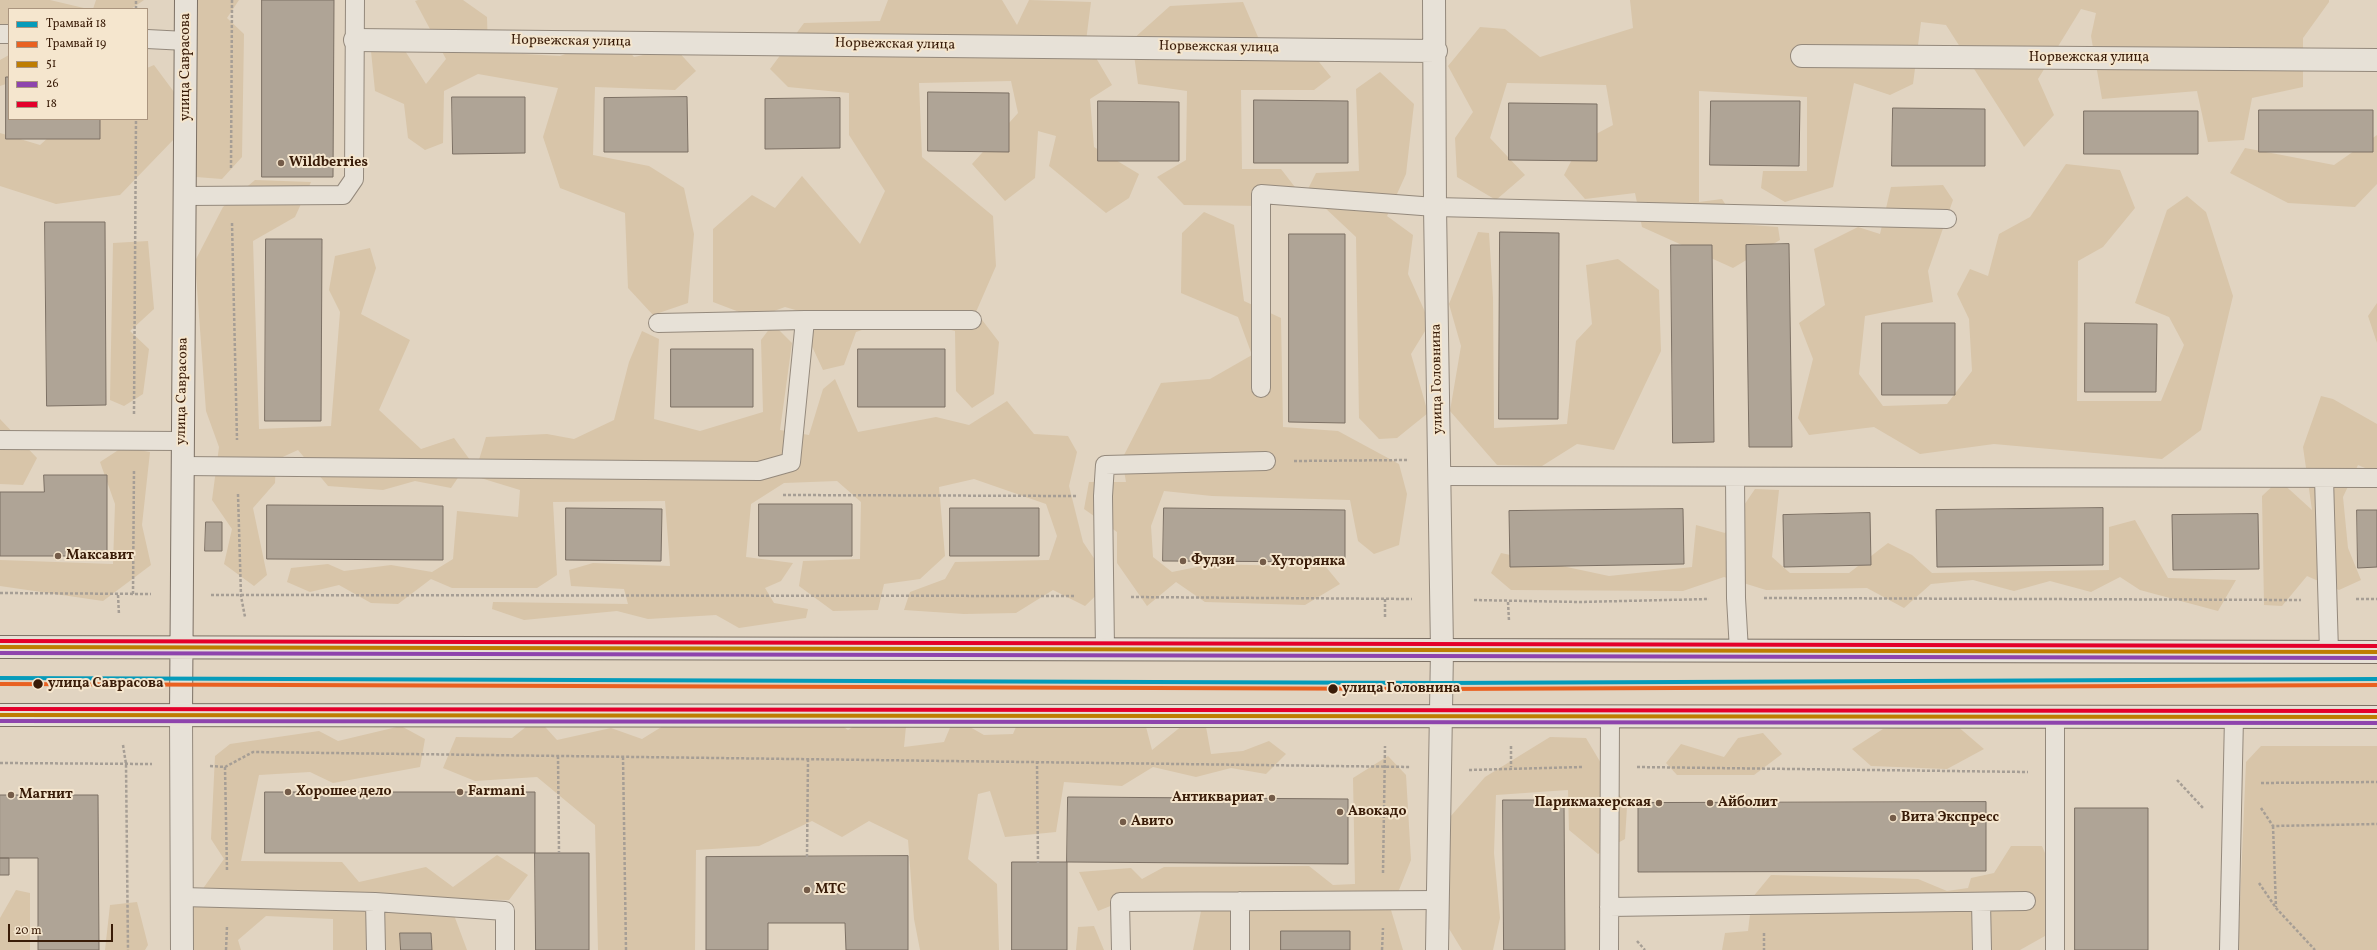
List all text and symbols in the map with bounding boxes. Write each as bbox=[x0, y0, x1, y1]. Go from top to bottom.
legend bbox=[8, 8, 148, 120]
street label: улица Саврасова bbox=[178, 13, 194, 121]
text: Трамвай 18 bbox=[46, 16, 106, 32]
street label: Норвежская улица bbox=[511, 33, 631, 51]
text: Трамвай 19 bbox=[46, 36, 106, 52]
street label: Норвежская улица bbox=[835, 36, 955, 54]
street label: Норвежская улица bbox=[1159, 39, 1279, 57]
street label: Норвежская улица bbox=[2029, 50, 2149, 66]
text: 51 bbox=[46, 56, 56, 72]
text: 26 bbox=[46, 76, 59, 92]
text: 18 bbox=[46, 96, 57, 112]
place label: Wildberries bbox=[289, 155, 368, 171]
marker: Wildberries bbox=[276, 158, 286, 168]
street label: улица Головнина bbox=[1429, 323, 1447, 435]
street label: улица Саврасова bbox=[174, 337, 192, 445]
place label: Максавит bbox=[66, 548, 134, 564]
marker: Максавит bbox=[53, 551, 63, 561]
place label: Фудзи bbox=[1191, 553, 1235, 569]
place label: Хуторянка bbox=[1271, 554, 1346, 570]
marker: Фудзи bbox=[1178, 556, 1188, 566]
marker: Хуторянка bbox=[1258, 557, 1268, 567]
place label: улица Саврасова bbox=[48, 676, 164, 692]
marker: улица Саврасова bbox=[31, 677, 45, 691]
place label: улица Головнина bbox=[1342, 681, 1460, 697]
marker: улица Головнина bbox=[1326, 682, 1340, 696]
place label: Хорошее дело bbox=[296, 784, 391, 800]
place label: Farmani bbox=[468, 784, 525, 800]
place label: Магнит bbox=[19, 787, 73, 803]
marker: Хорошее дело bbox=[283, 787, 293, 797]
marker: Farmani bbox=[455, 787, 465, 797]
marker: Магнит bbox=[6, 790, 16, 800]
place label: Антиквариат bbox=[1172, 790, 1264, 806]
marker: Антиквариат bbox=[1267, 793, 1277, 803]
place label: Парикмахерская bbox=[1534, 795, 1651, 811]
place label: Айболит bbox=[1718, 795, 1778, 811]
marker: Парикмахерская bbox=[1654, 798, 1664, 808]
marker: Айболит bbox=[1705, 798, 1715, 808]
place label: Авокадо bbox=[1348, 804, 1406, 820]
marker: Авокадо bbox=[1335, 807, 1345, 817]
place label: Вита Экспресс bbox=[1901, 810, 1999, 826]
marker: Вита Экспресс bbox=[1888, 813, 1898, 823]
place label: Авито bbox=[1131, 814, 1173, 830]
marker: Авито bbox=[1118, 817, 1128, 827]
place label: МТС bbox=[815, 882, 846, 898]
marker: МТС bbox=[802, 885, 812, 895]
scale bar bbox=[10, 916, 115, 942]
text: 20 m bbox=[15, 923, 42, 939]

